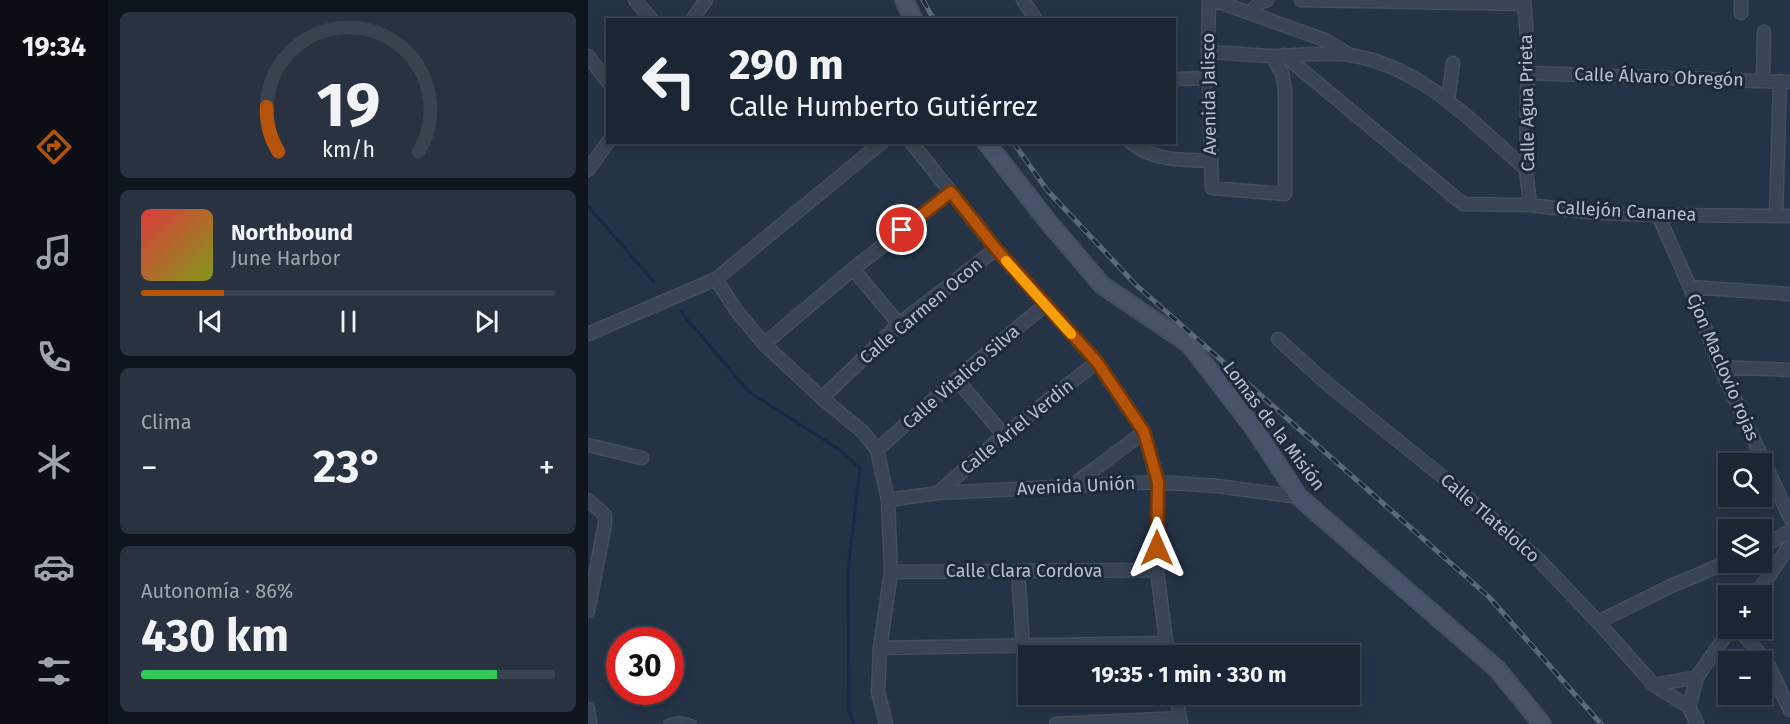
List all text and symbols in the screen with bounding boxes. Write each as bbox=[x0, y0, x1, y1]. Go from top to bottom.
text: 19:34 bbox=[22, 31, 86, 63]
street label: Avenida Jalisco bbox=[1197, 33, 1221, 155]
street label: Calle Agua Prieta bbox=[1515, 34, 1539, 172]
text: 290 m bbox=[729, 40, 844, 90]
icon: left bbox=[630, 42, 708, 120]
street label: Calle Álvaro Obregón bbox=[1574, 62, 1744, 91]
text: 19 bbox=[316, 68, 380, 143]
text: Calle Humberto Gutiérrez bbox=[729, 91, 1038, 123]
icon: directions bbox=[33, 126, 75, 168]
text: km/h bbox=[321, 137, 375, 163]
street label: Callejón Cananea bbox=[1555, 196, 1697, 226]
pin bbox=[876, 204, 927, 255]
icon: arrive bbox=[885, 213, 918, 246]
text: Northbound bbox=[231, 219, 353, 246]
icon: music bbox=[33, 231, 75, 273]
text: June Harbor bbox=[231, 246, 340, 270]
street label: Calle Carmen Ocon bbox=[855, 253, 987, 369]
street label: Cjon Maclovio rojas bbox=[1682, 290, 1764, 444]
icon: previous bbox=[194, 305, 227, 338]
icon: pause bbox=[332, 305, 365, 338]
icon: next bbox=[470, 305, 503, 338]
street label: Calle Vitalico Silva bbox=[898, 320, 1024, 434]
icon: phone bbox=[33, 336, 75, 378]
street label: Lomas de la Misión bbox=[1218, 357, 1330, 495]
street label: Calle Ariel Verdin bbox=[956, 375, 1078, 479]
text: Clima bbox=[141, 410, 192, 434]
text: 23° bbox=[313, 440, 383, 494]
icon: climate bbox=[33, 441, 75, 483]
text: − bbox=[141, 448, 158, 488]
text: + bbox=[539, 448, 555, 488]
map controls bbox=[1718, 453, 1772, 705]
button: search bbox=[1718, 453, 1772, 507]
street label: Calle Tlatelolco bbox=[1436, 469, 1544, 567]
street label: Avenida Unión bbox=[1016, 472, 1136, 500]
position arrow bbox=[1125, 516, 1189, 580]
button: layers bbox=[1718, 519, 1772, 573]
icon: car bbox=[33, 546, 75, 588]
street label: Calle Clara Cordova bbox=[946, 560, 1102, 582]
text: Autonomía · 86% bbox=[141, 579, 293, 603]
button: + bbox=[1718, 585, 1772, 639]
text: 430 km bbox=[141, 609, 289, 663]
speed limit sign: 30 bbox=[606, 627, 684, 705]
icon: filters bbox=[33, 650, 75, 692]
button: − bbox=[1718, 651, 1772, 705]
text: 19:35 · 1 min · 330 m bbox=[1091, 661, 1287, 688]

